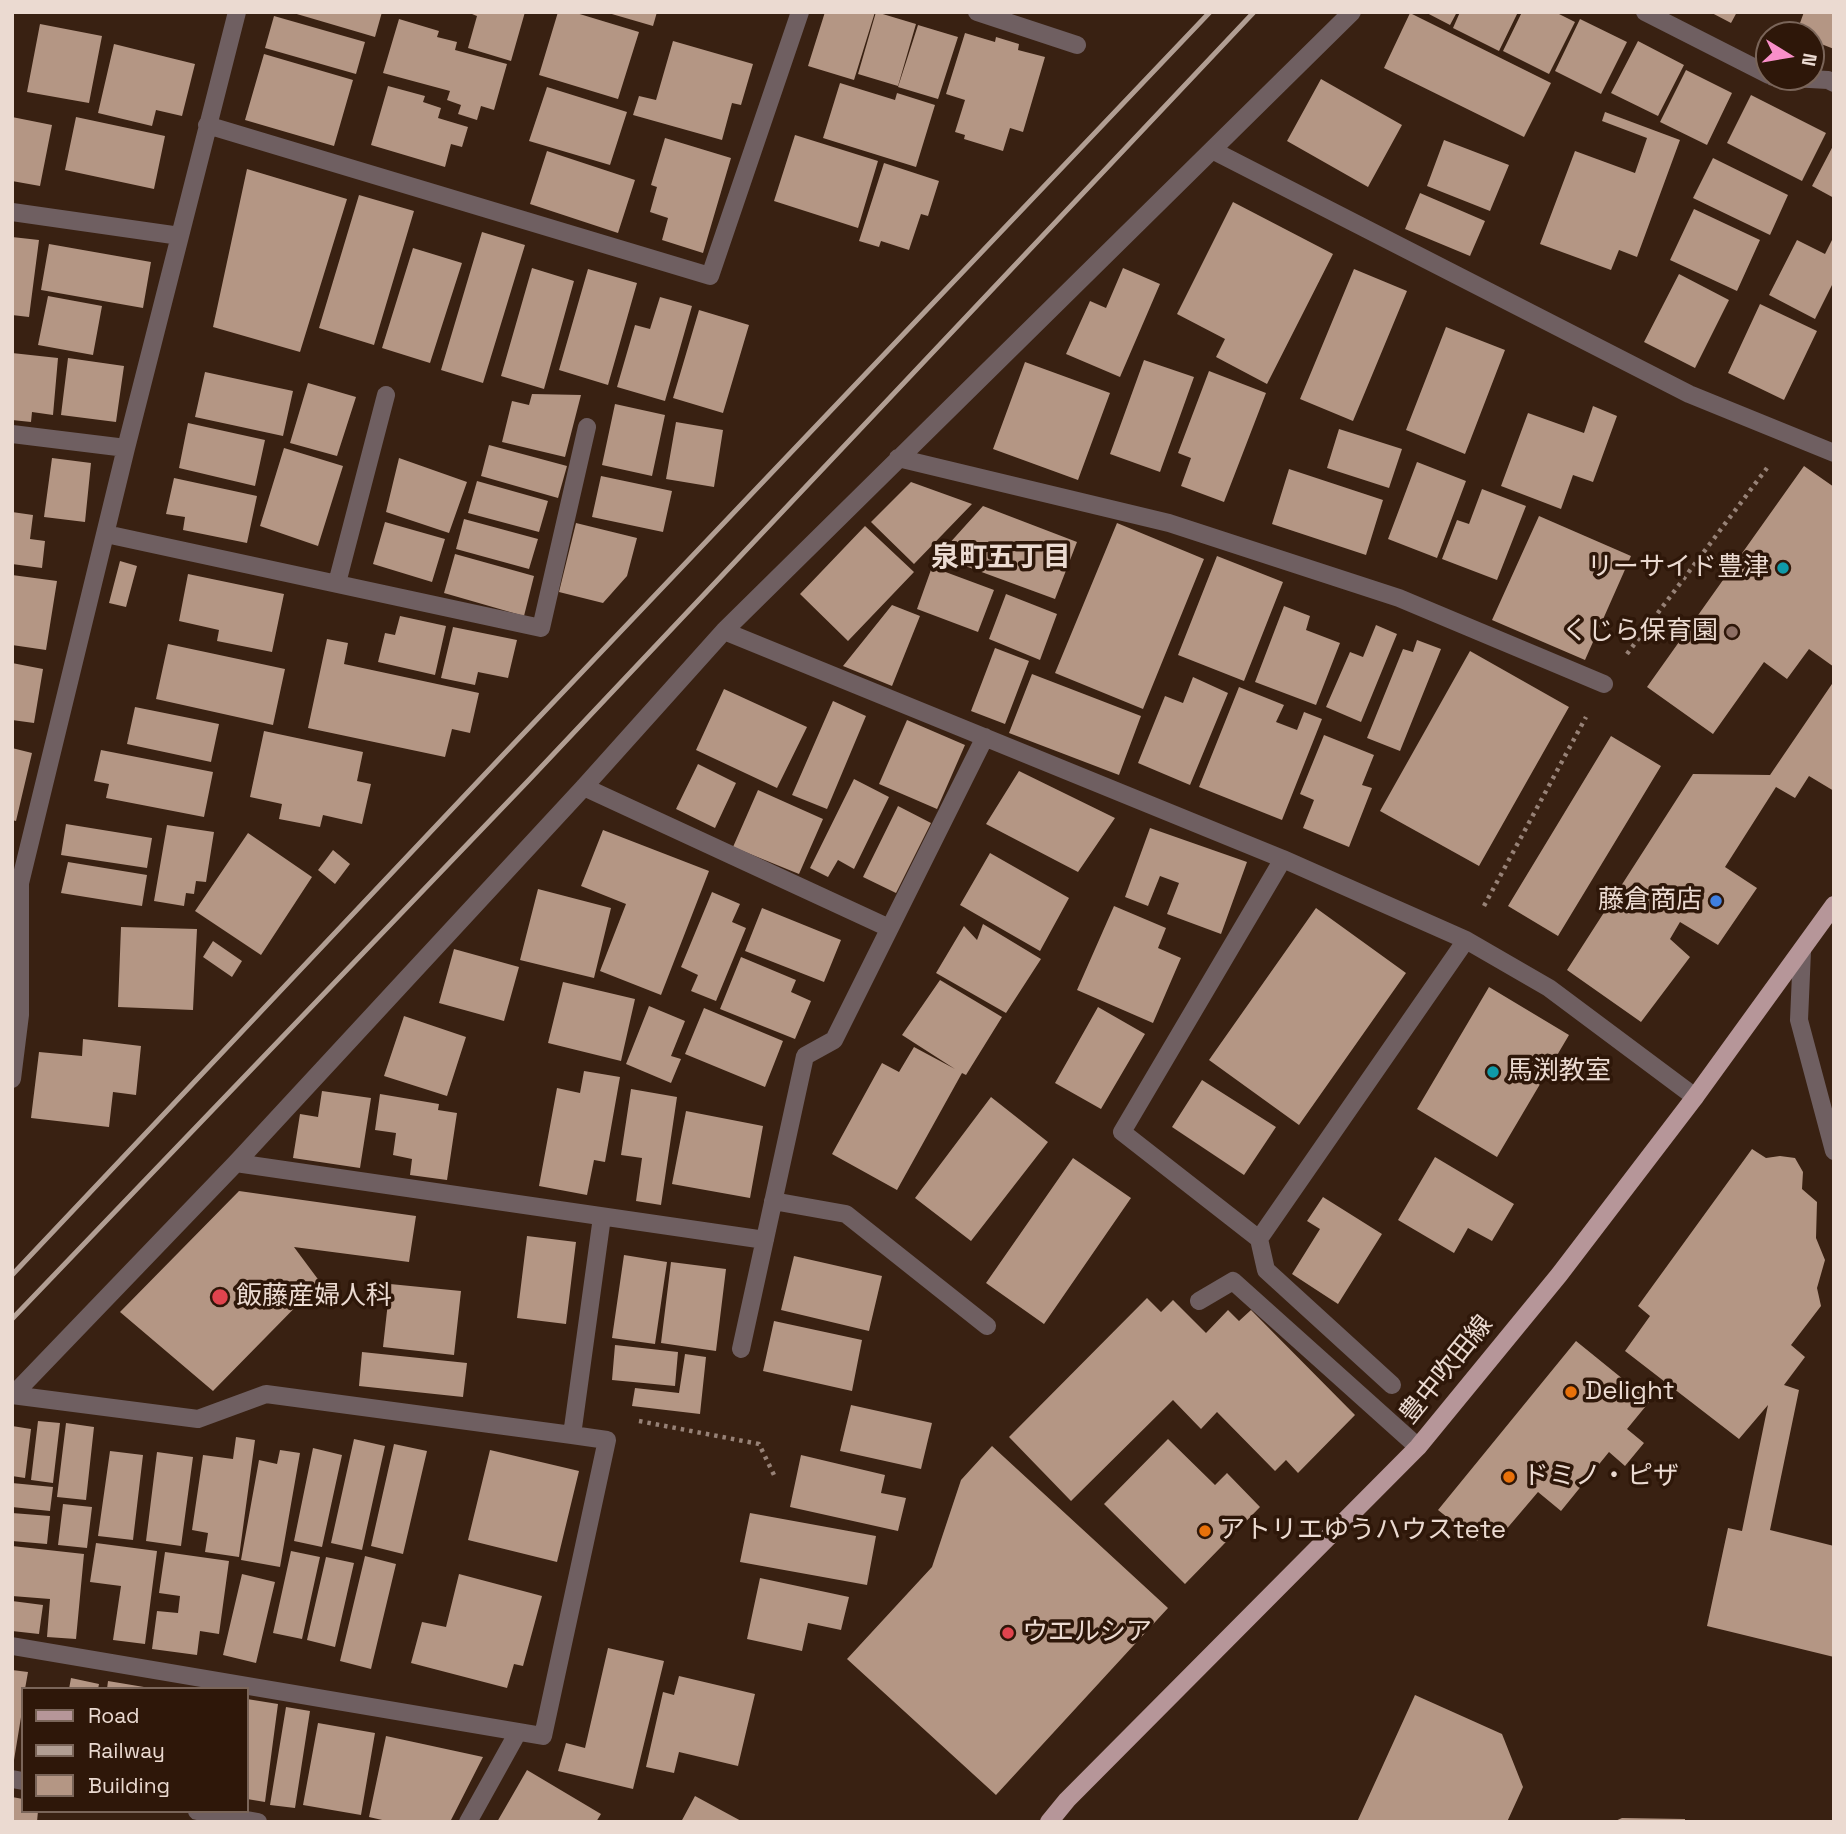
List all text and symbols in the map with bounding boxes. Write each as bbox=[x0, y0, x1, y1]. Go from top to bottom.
north arrow bbox=[1755, 21, 1825, 91]
text: N bbox=[1796, 51, 1823, 68]
district label: 泉町五丁目 bbox=[931, 541, 1071, 575]
place label: リーサイド豊津 bbox=[1587, 552, 1769, 584]
marker: リーサイド豊津 bbox=[1775, 560, 1791, 576]
place label: くじら保育園 bbox=[1562, 616, 1718, 648]
marker: くじら保育園 bbox=[1724, 624, 1740, 640]
place label: 藤倉商店 bbox=[1598, 885, 1702, 917]
marker: 藤倉商店 bbox=[1708, 893, 1724, 909]
place label: 馬渕教室 bbox=[1507, 1056, 1611, 1088]
marker: 馬渕教室 bbox=[1485, 1064, 1501, 1080]
place label: 飯藤産婦人科 bbox=[236, 1281, 392, 1313]
marker: 飯藤産婦人科 bbox=[210, 1287, 230, 1307]
street label: 豊中吹田線 bbox=[1394, 1310, 1500, 1430]
place label: Delight bbox=[1585, 1376, 1675, 1408]
marker: Delight bbox=[1563, 1384, 1579, 1400]
place label: ドミノ・ピザ bbox=[1523, 1461, 1679, 1493]
marker: ドミノ・ピザ bbox=[1501, 1469, 1517, 1485]
place label: アトリエゆうハウスtete bbox=[1219, 1515, 1506, 1547]
marker: アトリエゆうハウスtete bbox=[1197, 1523, 1213, 1539]
place label: ウエルシア bbox=[1022, 1617, 1152, 1649]
marker: ウエルシア bbox=[1000, 1625, 1016, 1641]
legend bbox=[21, 1687, 248, 1813]
text: Road bbox=[88, 1702, 140, 1729]
text: Railway bbox=[88, 1737, 165, 1764]
text: Building bbox=[88, 1772, 170, 1799]

